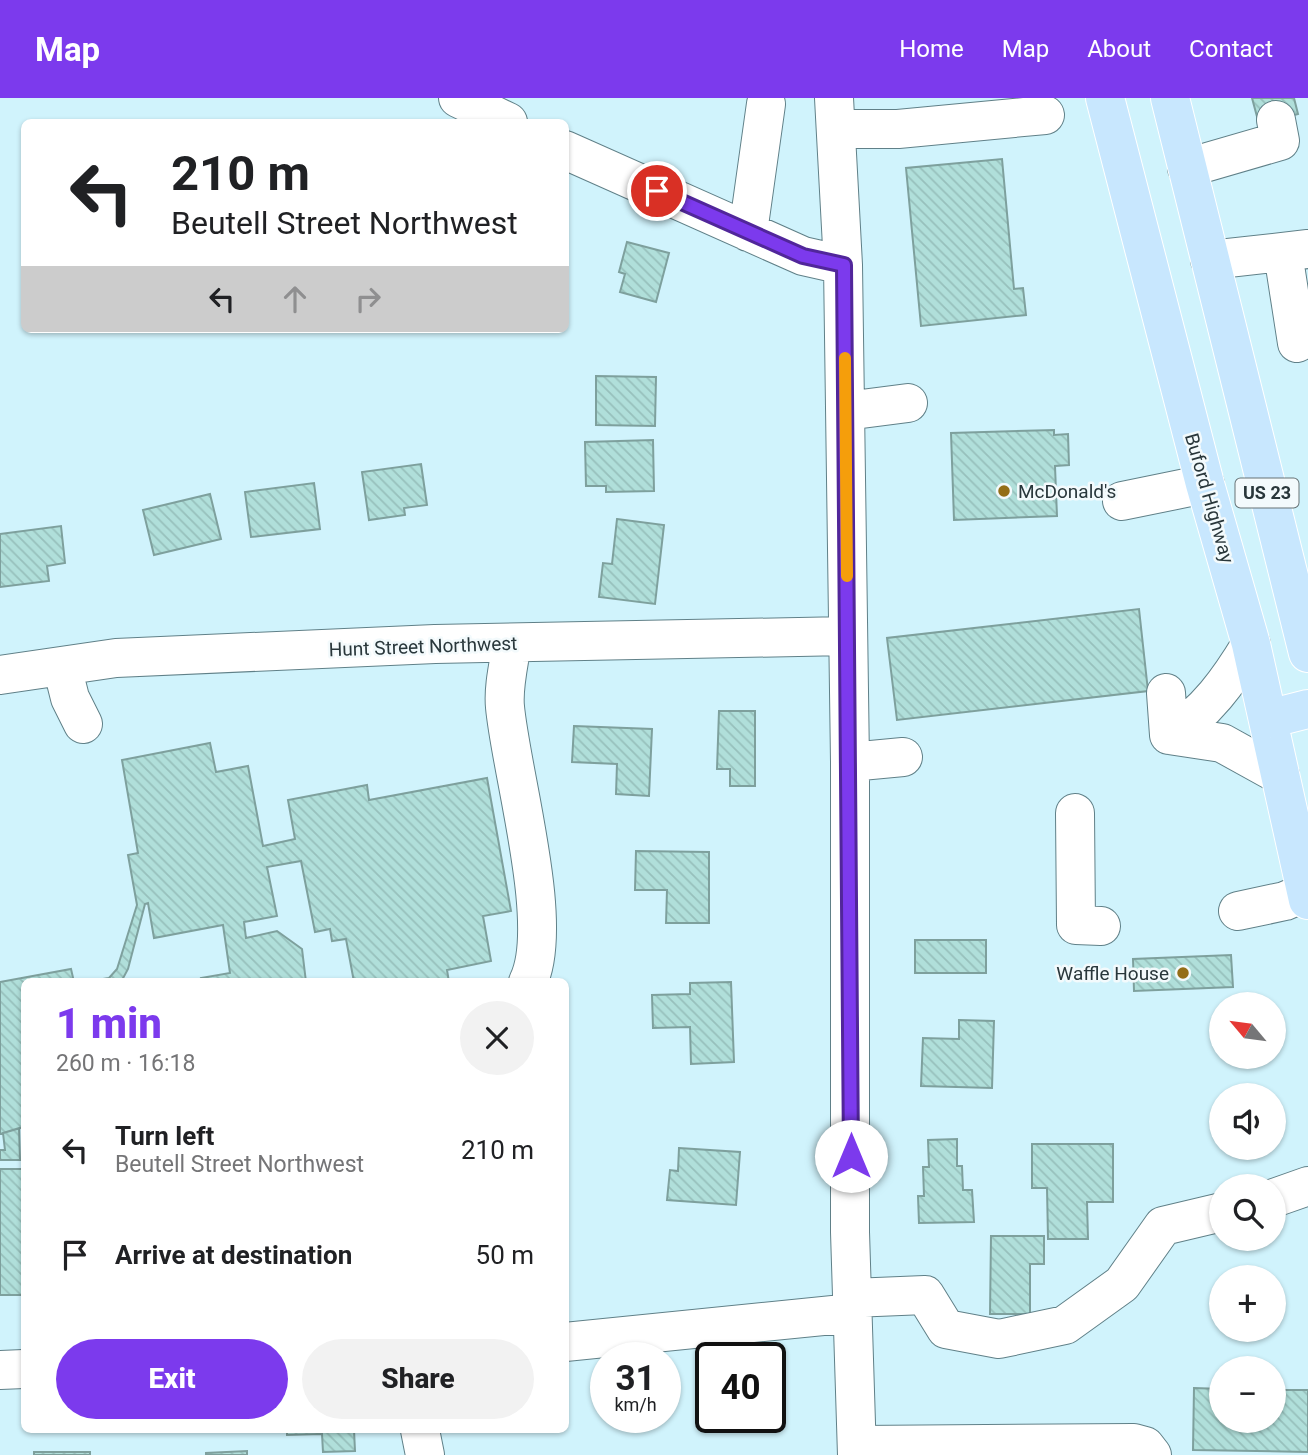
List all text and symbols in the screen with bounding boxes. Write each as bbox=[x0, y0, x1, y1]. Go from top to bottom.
text: Map bbox=[35, 30, 100, 69]
text: Home bbox=[899, 35, 964, 63]
text: Map bbox=[1002, 35, 1049, 63]
text: About bbox=[1087, 35, 1151, 63]
text: Contact bbox=[1189, 35, 1273, 63]
text: 210 m bbox=[171, 145, 310, 202]
icon: left bbox=[56, 147, 147, 238]
pin bbox=[627, 161, 687, 221]
icon: arrive bbox=[638, 172, 676, 210]
text: Beutell Street Northwest bbox=[171, 204, 518, 242]
icon: left bbox=[203, 280, 241, 318]
icon: ahead bbox=[276, 280, 314, 318]
icon: right bbox=[349, 280, 387, 318]
street label: Buford Highway bbox=[1180, 430, 1239, 566]
road number: US 23 bbox=[1236, 478, 1298, 508]
place label: McDonald's bbox=[1018, 480, 1116, 503]
marker: McDonald's bbox=[996, 483, 1012, 499]
street label: Hunt Street Northwest bbox=[328, 632, 518, 661]
place label: Waffle House bbox=[1056, 962, 1169, 985]
marker: Waffle House bbox=[1175, 965, 1191, 981]
north arrow bbox=[1209, 992, 1286, 1069]
map controls bbox=[1209, 992, 1286, 1433]
text: 1 min bbox=[56, 999, 162, 1048]
button: close bbox=[460, 1001, 534, 1075]
text: 260 m · 16:18 bbox=[56, 1050, 195, 1077]
button: sound bbox=[1209, 1083, 1286, 1160]
position arrow bbox=[814, 1119, 888, 1193]
text: Turn left bbox=[115, 1121, 214, 1151]
icon: left bbox=[56, 1131, 94, 1169]
text: 210 m bbox=[461, 1135, 534, 1165]
text: Beutell Street Northwest bbox=[115, 1151, 364, 1178]
button: search bbox=[1209, 1174, 1286, 1251]
icon: arrive bbox=[56, 1236, 94, 1274]
text: Arrive at destination bbox=[115, 1240, 352, 1270]
text: 50 m bbox=[476, 1240, 534, 1270]
button: + bbox=[1209, 1265, 1286, 1342]
button: Exit bbox=[56, 1339, 288, 1419]
button: Share bbox=[302, 1339, 534, 1419]
speed limit sign: 40 bbox=[695, 1342, 786, 1433]
button: − bbox=[1209, 1356, 1286, 1433]
text: 31 bbox=[615, 1358, 656, 1399]
text: km/h bbox=[614, 1394, 657, 1415]

